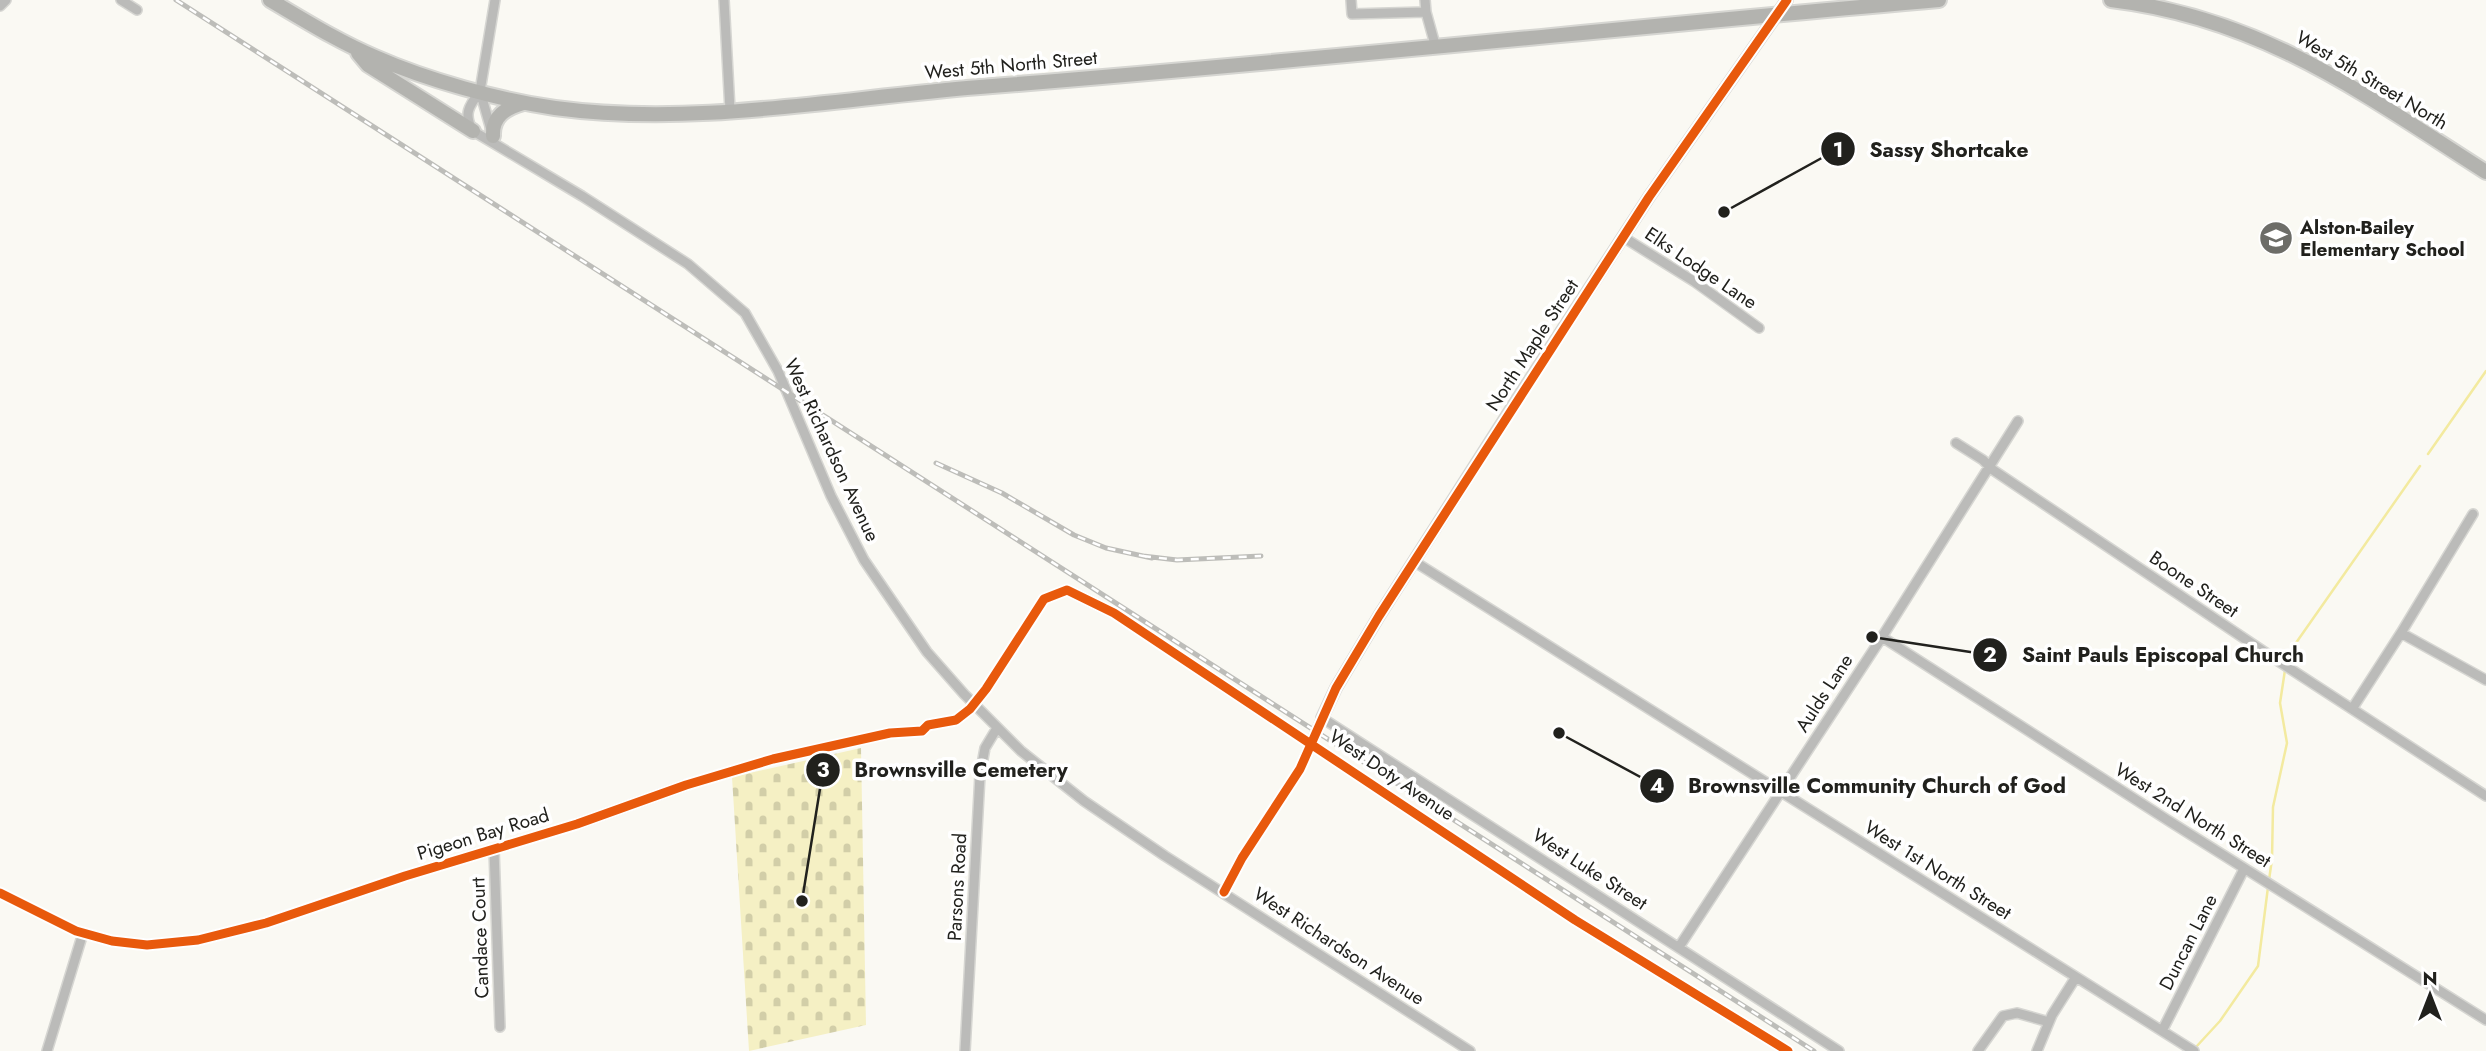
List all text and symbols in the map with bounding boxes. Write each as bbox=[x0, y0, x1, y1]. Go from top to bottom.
street label: West 5th Street North bbox=[2291, 24, 2453, 136]
street label: West 5th North Street bbox=[924, 44, 1099, 86]
callout: Sassy Shortcake bbox=[1820, 128, 2042, 170]
text: 1 bbox=[1833, 135, 1843, 165]
text: Sassy Shortcake bbox=[1869, 135, 2029, 165]
place label: Alston-Bailey Elementary School bbox=[2299, 214, 2465, 263]
school or university icon: Alston-Bailey Elementary School bbox=[2257, 219, 2295, 257]
street label: Elks Lodge Lane bbox=[1640, 220, 1763, 316]
street label: North Maple Street bbox=[1479, 273, 1585, 416]
street label: West Richardson Avenue bbox=[778, 354, 886, 546]
street label: Boone Street bbox=[2144, 544, 2244, 624]
callout: Saint Pauls Episcopal Church bbox=[1973, 634, 2318, 676]
text: 2 bbox=[1983, 640, 1997, 670]
text: Saint Pauls Episcopal Church bbox=[2022, 640, 2304, 670]
street label: Aulds Lane bbox=[1789, 649, 1859, 737]
street label: West Doty Avenue bbox=[1324, 723, 1460, 827]
callout: Brownsville Cemetery bbox=[805, 749, 1081, 791]
text: 3 bbox=[816, 755, 830, 785]
text: Brownsville Cemetery bbox=[854, 755, 1069, 785]
street label: West 2nd North Street bbox=[2110, 756, 2277, 874]
callout: Brownsville Community Church of God bbox=[1639, 765, 2080, 807]
text: 4 bbox=[1650, 771, 1664, 801]
text: Brownsville Community Church of God bbox=[1688, 771, 2066, 801]
street label: Pigeon Bay Road bbox=[414, 801, 552, 867]
street label: West 1st North Street bbox=[1859, 814, 2017, 926]
street label: West Luke Street bbox=[1527, 822, 1653, 917]
street label: Parsons Road bbox=[941, 832, 973, 942]
street label: Candace Court bbox=[464, 877, 496, 999]
street label: West Richardson Avenue bbox=[1248, 880, 1430, 1012]
street label: Duncan Lane bbox=[2152, 889, 2224, 995]
north arrow bbox=[2395, 960, 2465, 1030]
text: N bbox=[2422, 965, 2438, 992]

